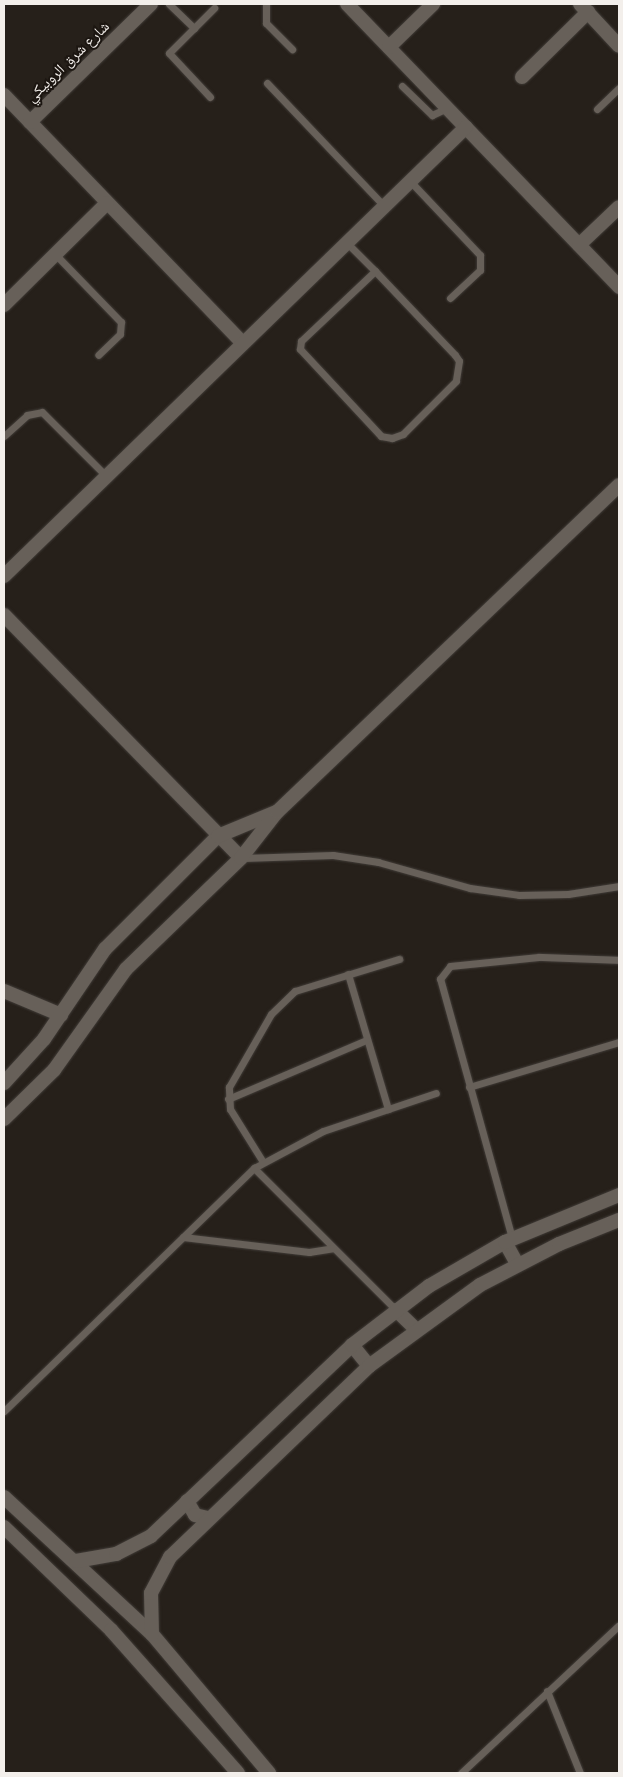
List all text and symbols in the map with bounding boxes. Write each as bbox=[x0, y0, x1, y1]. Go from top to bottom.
street label: شارع شرق الروبيكي bbox=[23, 18, 113, 106]

